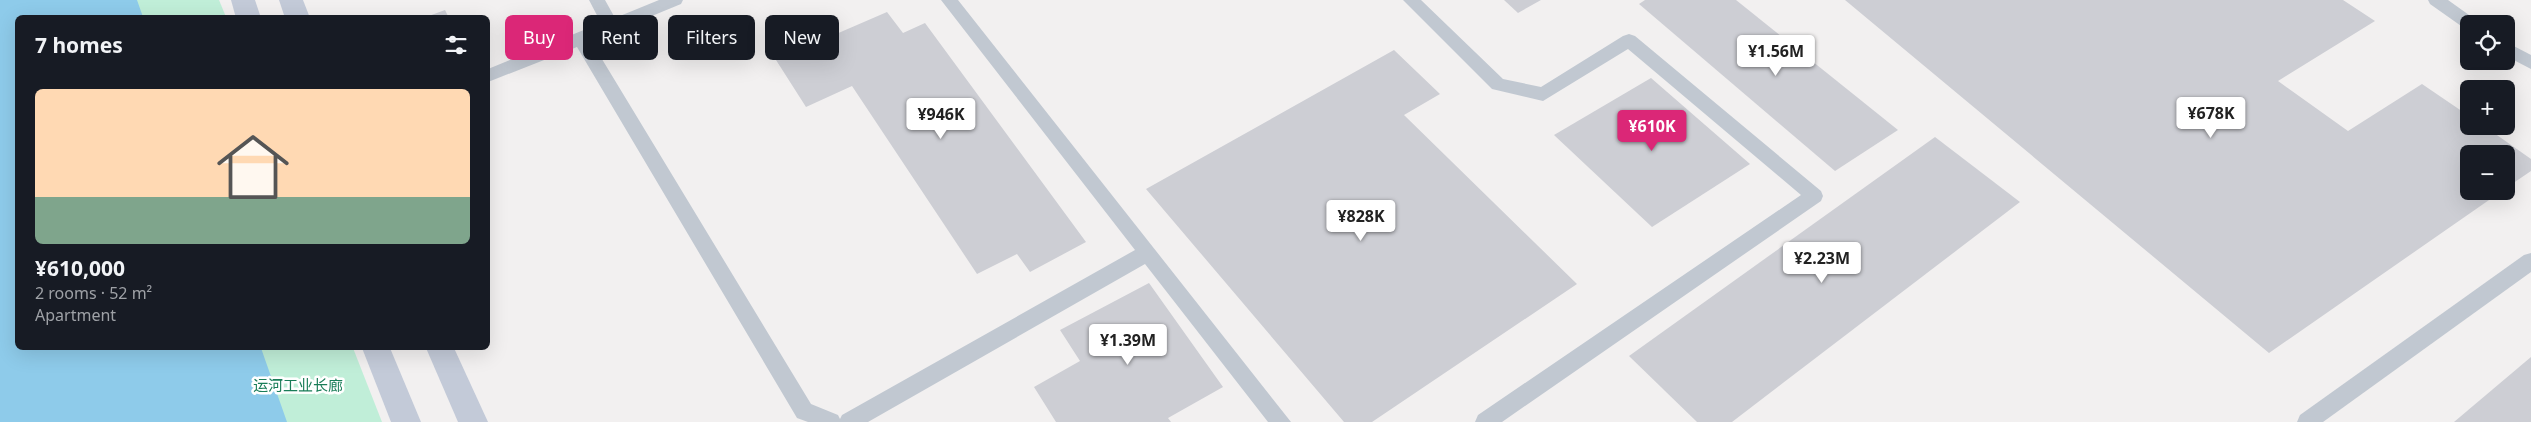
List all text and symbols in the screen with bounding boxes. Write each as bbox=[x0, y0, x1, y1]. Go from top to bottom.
chip: Buy bbox=[505, 15, 573, 60]
chip: Rent bbox=[583, 15, 658, 60]
chip: Filters bbox=[668, 15, 755, 60]
chip: New bbox=[765, 15, 839, 60]
map controls bbox=[2460, 15, 2515, 200]
button: locate bbox=[2460, 15, 2515, 70]
text: 7 homes bbox=[35, 31, 123, 59]
icon: filters bbox=[442, 31, 470, 59]
pin: ¥1.56M bbox=[1735, 34, 1817, 77]
text: ¥1.56M bbox=[1748, 40, 1804, 62]
button: + bbox=[2460, 80, 2515, 135]
pin: ¥678K bbox=[2176, 96, 2246, 139]
pin: ¥946K bbox=[906, 98, 976, 140]
text: ¥678K bbox=[2187, 102, 2235, 124]
text: ¥946K bbox=[917, 103, 965, 125]
pin: ¥610K bbox=[1617, 110, 1687, 152]
text: ¥610K bbox=[1628, 115, 1676, 137]
icon: home bbox=[208, 122, 298, 212]
button: − bbox=[2460, 145, 2515, 200]
pin: ¥828K bbox=[1326, 200, 1396, 242]
text: ¥828K bbox=[1337, 205, 1385, 227]
pin: ¥2.23M bbox=[1781, 242, 1863, 284]
text: ¥2.23M bbox=[1794, 247, 1850, 269]
text: ¥610,000 bbox=[35, 254, 125, 282]
text: 2 rooms · 52 m² bbox=[35, 282, 152, 304]
text: Apartment bbox=[35, 304, 116, 326]
pin: ¥1.39M bbox=[1087, 324, 1169, 366]
text: ¥1.39M bbox=[1100, 329, 1156, 351]
park label: 运河工业长廊 bbox=[253, 375, 343, 395]

